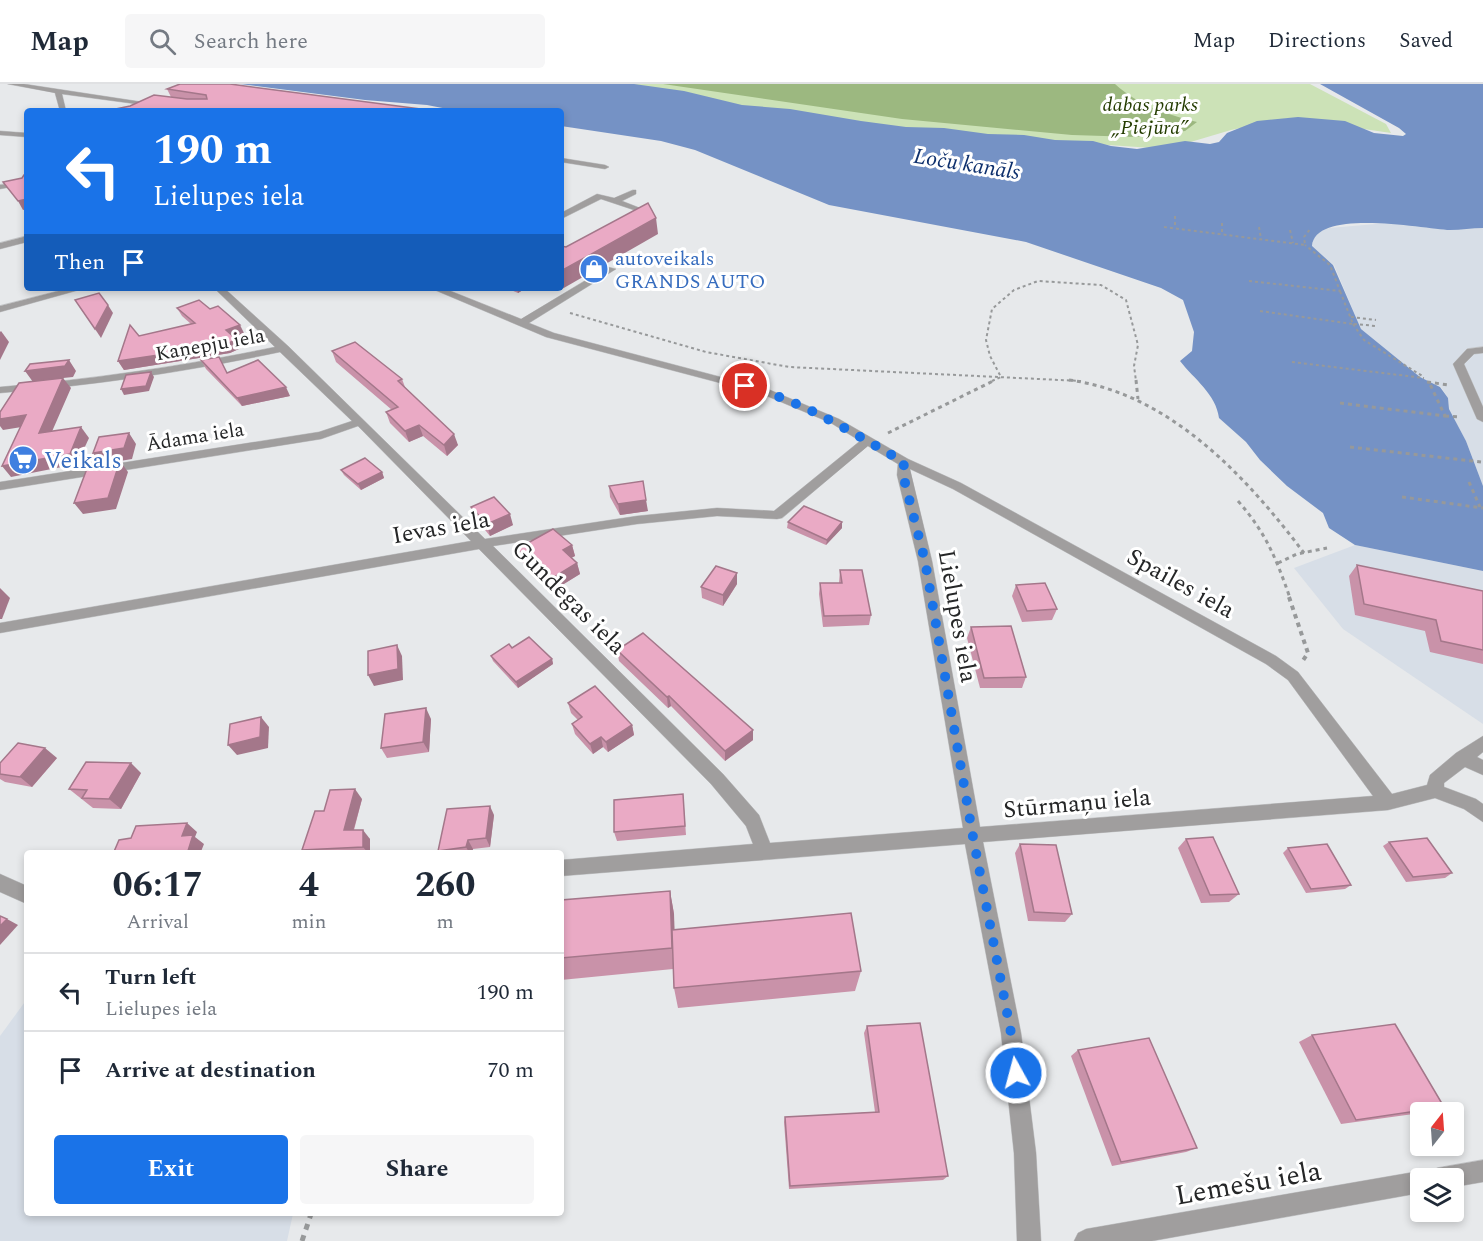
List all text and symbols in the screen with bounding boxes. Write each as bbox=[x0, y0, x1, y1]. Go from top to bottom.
search box bbox=[125, 14, 545, 68]
text: Map bbox=[30, 20, 89, 63]
icon: search bbox=[146, 25, 179, 58]
text: Search here bbox=[194, 25, 308, 58]
text: Map bbox=[1193, 25, 1235, 57]
text: Directions bbox=[1268, 25, 1366, 57]
text: Saved bbox=[1399, 25, 1453, 57]
park label: dabas parks „Piejūra” bbox=[1102, 90, 1198, 143]
text: 190 m bbox=[153, 119, 272, 182]
icon: left bbox=[54, 132, 132, 210]
water label: Loču kanāls bbox=[911, 140, 1023, 189]
text: Lielupes iela bbox=[153, 176, 304, 218]
place label: autoveikals GRANDS AUTO bbox=[615, 244, 765, 297]
text: Then bbox=[54, 246, 105, 279]
icon: arrive bbox=[117, 246, 150, 279]
shop icon: autoveikals GRANDS AUTO bbox=[578, 253, 610, 285]
street label: Kaņepju iela bbox=[153, 321, 267, 369]
pin bbox=[719, 360, 770, 411]
icon: arrive bbox=[728, 369, 761, 402]
street label: Ādama iela bbox=[144, 414, 247, 460]
place label: Veikals bbox=[44, 443, 122, 479]
supermarket icon: Veikals bbox=[7, 444, 39, 476]
street label: Ievas iela bbox=[390, 502, 493, 554]
street label: Gundegas iela bbox=[503, 532, 634, 664]
street label: Spailes iela bbox=[1120, 539, 1241, 629]
street label: Lielupes iela bbox=[928, 547, 986, 686]
street label: Stūrmaņu iela bbox=[1002, 780, 1153, 828]
text: 06:17 bbox=[112, 858, 203, 913]
text: 4 bbox=[299, 858, 319, 913]
text: 260 bbox=[415, 858, 475, 913]
text: Arrival bbox=[127, 907, 189, 937]
text: min bbox=[291, 907, 326, 937]
text: m bbox=[437, 907, 454, 937]
text: Turn left bbox=[105, 961, 197, 994]
icon: left bbox=[54, 976, 87, 1009]
text: 190 m bbox=[477, 976, 534, 1009]
text: Lielupes iela bbox=[105, 994, 217, 1024]
position arrow bbox=[984, 1041, 1048, 1105]
icon: arrive bbox=[54, 1054, 87, 1087]
text: Arrive at destination bbox=[105, 1054, 316, 1087]
text: 70 m bbox=[488, 1054, 534, 1087]
north arrow bbox=[1410, 1102, 1464, 1156]
map controls bbox=[1410, 1102, 1464, 1222]
button: Exit bbox=[54, 1135, 288, 1204]
button: Share bbox=[300, 1135, 534, 1204]
street label: Lemešu iela bbox=[1172, 1149, 1325, 1217]
button: layers bbox=[1410, 1168, 1464, 1222]

